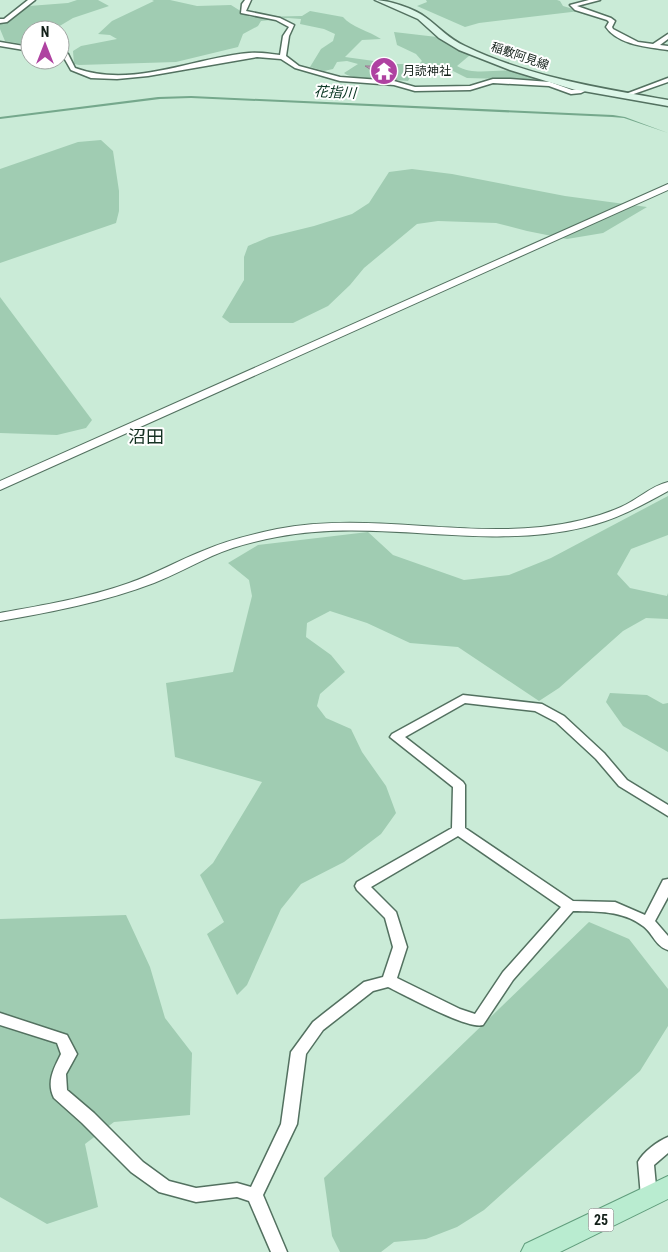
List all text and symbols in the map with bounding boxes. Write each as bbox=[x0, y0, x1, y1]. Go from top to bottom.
north arrow bbox=[20, 20, 70, 70]
text: N bbox=[41, 24, 49, 40]
street label: 稲敷阿見線 bbox=[489, 40, 551, 72]
temple icon: 月読神社 bbox=[369, 56, 399, 86]
place label: 月読神社 bbox=[403, 64, 451, 78]
water label: 花指川 bbox=[314, 83, 358, 101]
district label: 沼田 bbox=[128, 426, 164, 447]
road number: 25 bbox=[588, 1208, 614, 1232]

